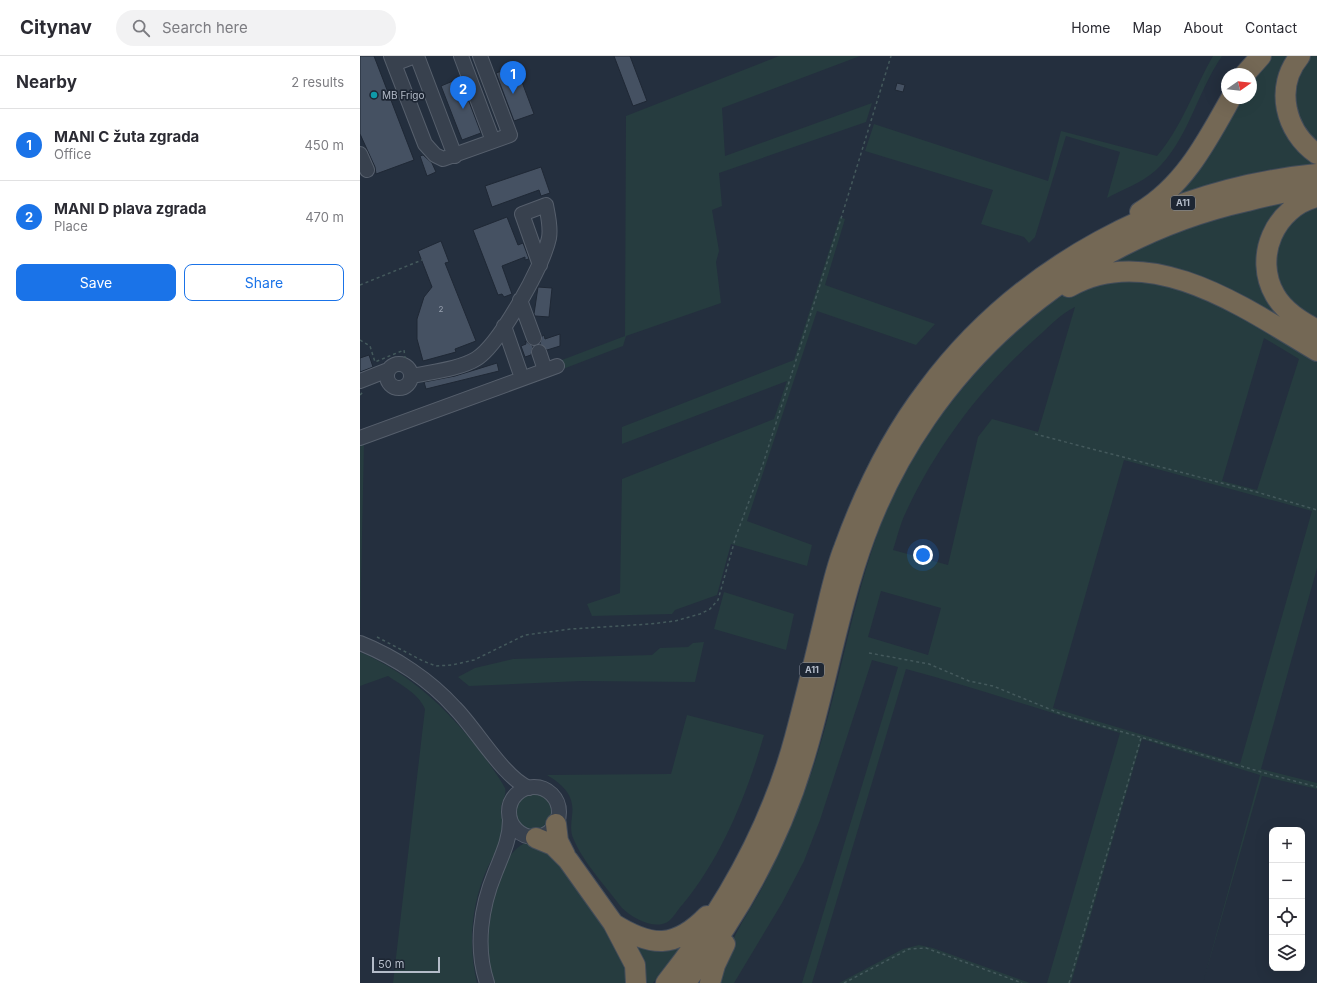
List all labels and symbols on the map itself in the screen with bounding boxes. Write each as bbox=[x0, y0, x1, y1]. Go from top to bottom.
pin: 1 bbox=[500, 61, 526, 94]
north arrow bbox=[1221, 68, 1257, 104]
pin: 2 bbox=[450, 76, 476, 109]
place label: MB Frigo bbox=[382, 89, 424, 101]
marker: MB Frigo bbox=[369, 90, 379, 100]
road number: A11 bbox=[1171, 196, 1195, 210]
house number: 2 bbox=[439, 304, 444, 314]
your location bbox=[913, 545, 933, 565]
road number: A11 bbox=[800, 663, 824, 677]
scale bar bbox=[372, 955, 440, 974]

